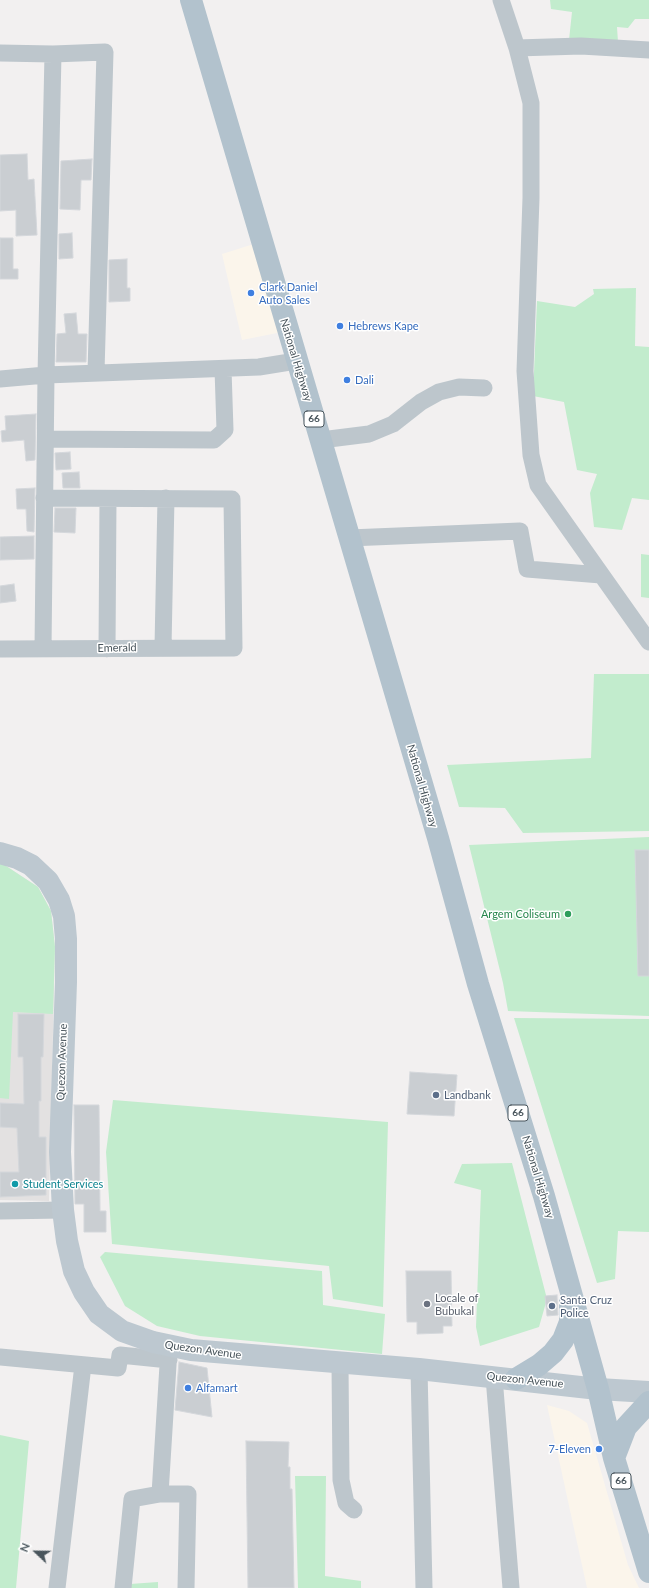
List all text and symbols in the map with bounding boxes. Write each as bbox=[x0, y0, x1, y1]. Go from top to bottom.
place label: Clark Daniel Auto Sales bbox=[259, 280, 318, 306]
marker: Clark Daniel Auto Sales bbox=[246, 288, 256, 298]
street label: National Highway bbox=[277, 317, 315, 403]
place label: Hebrews Kape bbox=[348, 319, 419, 333]
marker: Hebrews Kape bbox=[335, 321, 345, 331]
place label: Dali bbox=[355, 373, 374, 387]
marker: Dali bbox=[342, 375, 352, 385]
road number: 66 bbox=[304, 411, 324, 427]
street label: Emerald bbox=[97, 641, 137, 655]
street label: National Highway bbox=[404, 743, 440, 829]
place label: Argem Coliseum bbox=[481, 907, 560, 921]
marker: Argem Coliseum bbox=[563, 909, 573, 919]
street label: Quezon Avenue bbox=[54, 1023, 70, 1101]
place label: Landbank bbox=[444, 1088, 491, 1102]
marker: Landbank bbox=[431, 1090, 441, 1100]
road number: 66 bbox=[508, 1105, 528, 1121]
street label: National Highway bbox=[519, 1134, 557, 1220]
place label: Student Services bbox=[23, 1177, 103, 1191]
marker: Student Services bbox=[10, 1179, 20, 1189]
place label: Locale of Bubukal bbox=[435, 1291, 478, 1317]
place label: Santa Cruz Police bbox=[560, 1293, 612, 1319]
marker: Locale of Bubukal bbox=[422, 1299, 432, 1309]
marker: Santa Cruz Police bbox=[547, 1301, 557, 1311]
street label: Quezon Avenue bbox=[164, 1338, 242, 1362]
street label: Quezon Avenue bbox=[486, 1369, 564, 1391]
place label: Alfamart bbox=[196, 1381, 238, 1395]
marker: Alfamart bbox=[183, 1383, 193, 1393]
place label: 7-Eleven bbox=[548, 1442, 591, 1456]
marker: 7-Eleven bbox=[594, 1444, 604, 1454]
road number: 66 bbox=[611, 1473, 631, 1489]
north arrow bbox=[16, 1532, 56, 1572]
text: N bbox=[17, 1541, 32, 1554]

